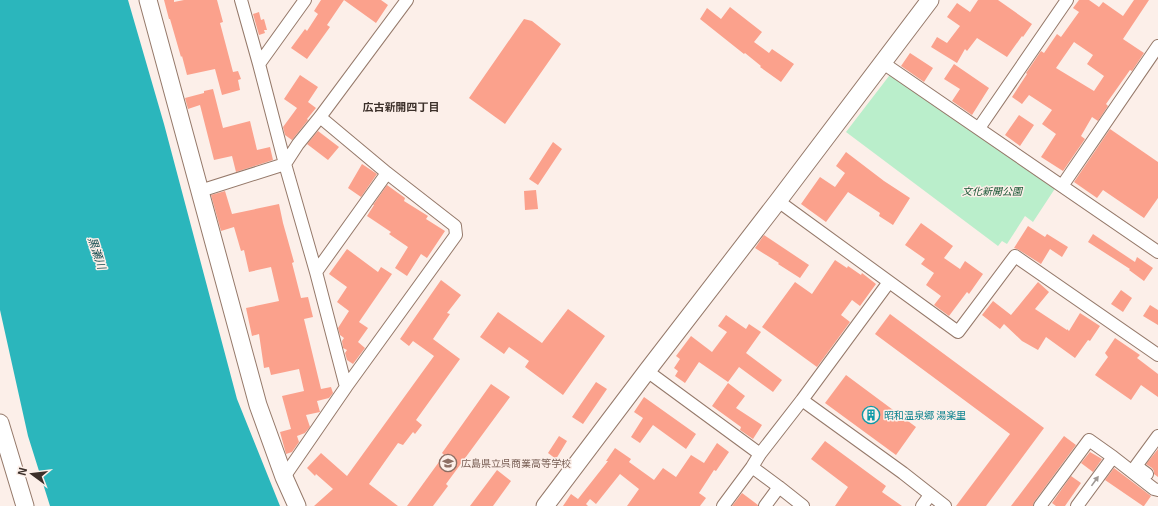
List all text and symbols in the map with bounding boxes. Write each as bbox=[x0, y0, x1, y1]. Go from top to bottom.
district label: 広古新開四丁目 bbox=[363, 98, 440, 114]
park label: 文化新開公園 bbox=[962, 183, 1024, 198]
water label: 黒瀬川 bbox=[85, 235, 111, 272]
building icon: 昭和温泉郷 湯楽里 bbox=[861, 405, 881, 425]
place label: 昭和温泉郷 湯楽里 bbox=[884, 407, 966, 422]
school or university icon: 広島県立呉商業高等学校 bbox=[438, 453, 458, 473]
north arrow bbox=[12, 454, 52, 494]
place label: 広島県立呉商業高等学校 bbox=[461, 455, 571, 470]
text: N bbox=[13, 465, 30, 477]
one-way arrow bbox=[1091, 476, 1099, 487]

